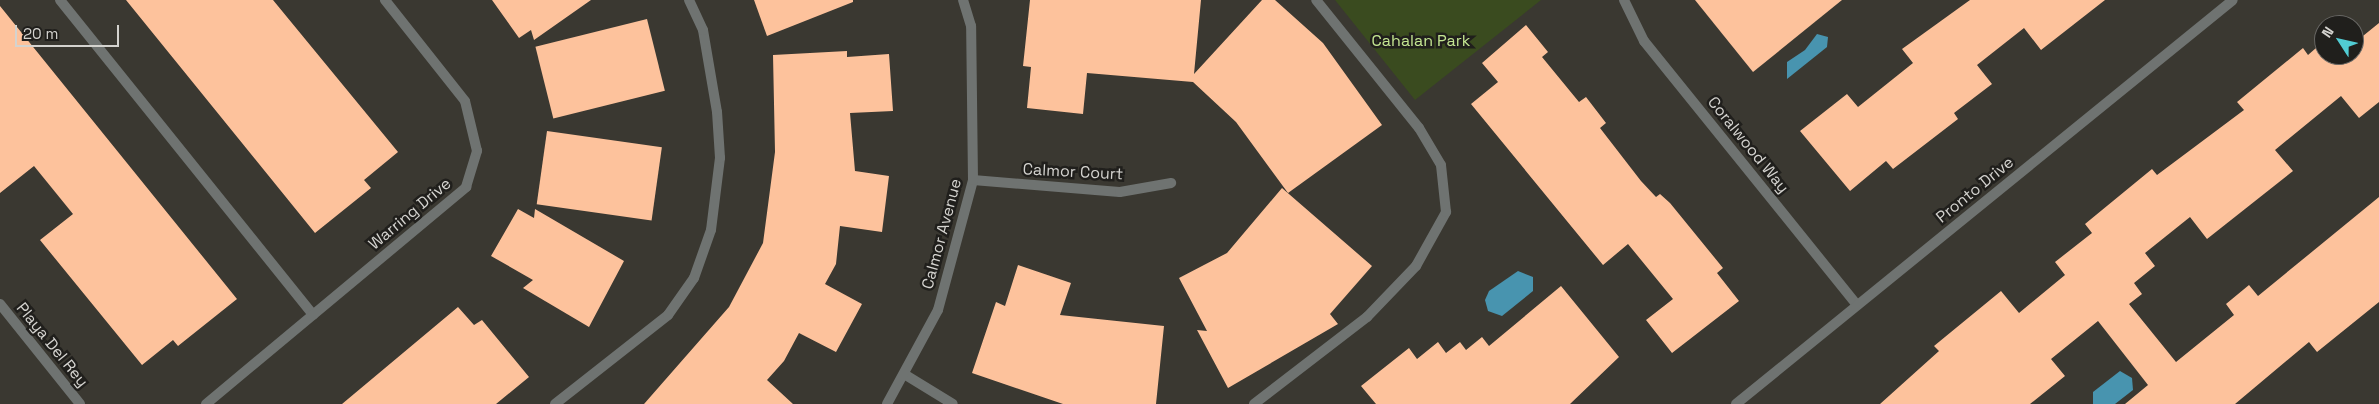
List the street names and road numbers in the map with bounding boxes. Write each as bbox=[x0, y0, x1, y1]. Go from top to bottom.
street label: Coralwood Way bbox=[1703, 93, 1793, 197]
street label: Pronto Drive bbox=[1932, 153, 2018, 227]
street label: Calmor Court bbox=[1022, 160, 1124, 184]
street label: Warring Drive bbox=[365, 174, 455, 254]
street label: Calmor Avenue bbox=[918, 177, 966, 291]
street label: Playa Del Rey bbox=[12, 299, 92, 391]

